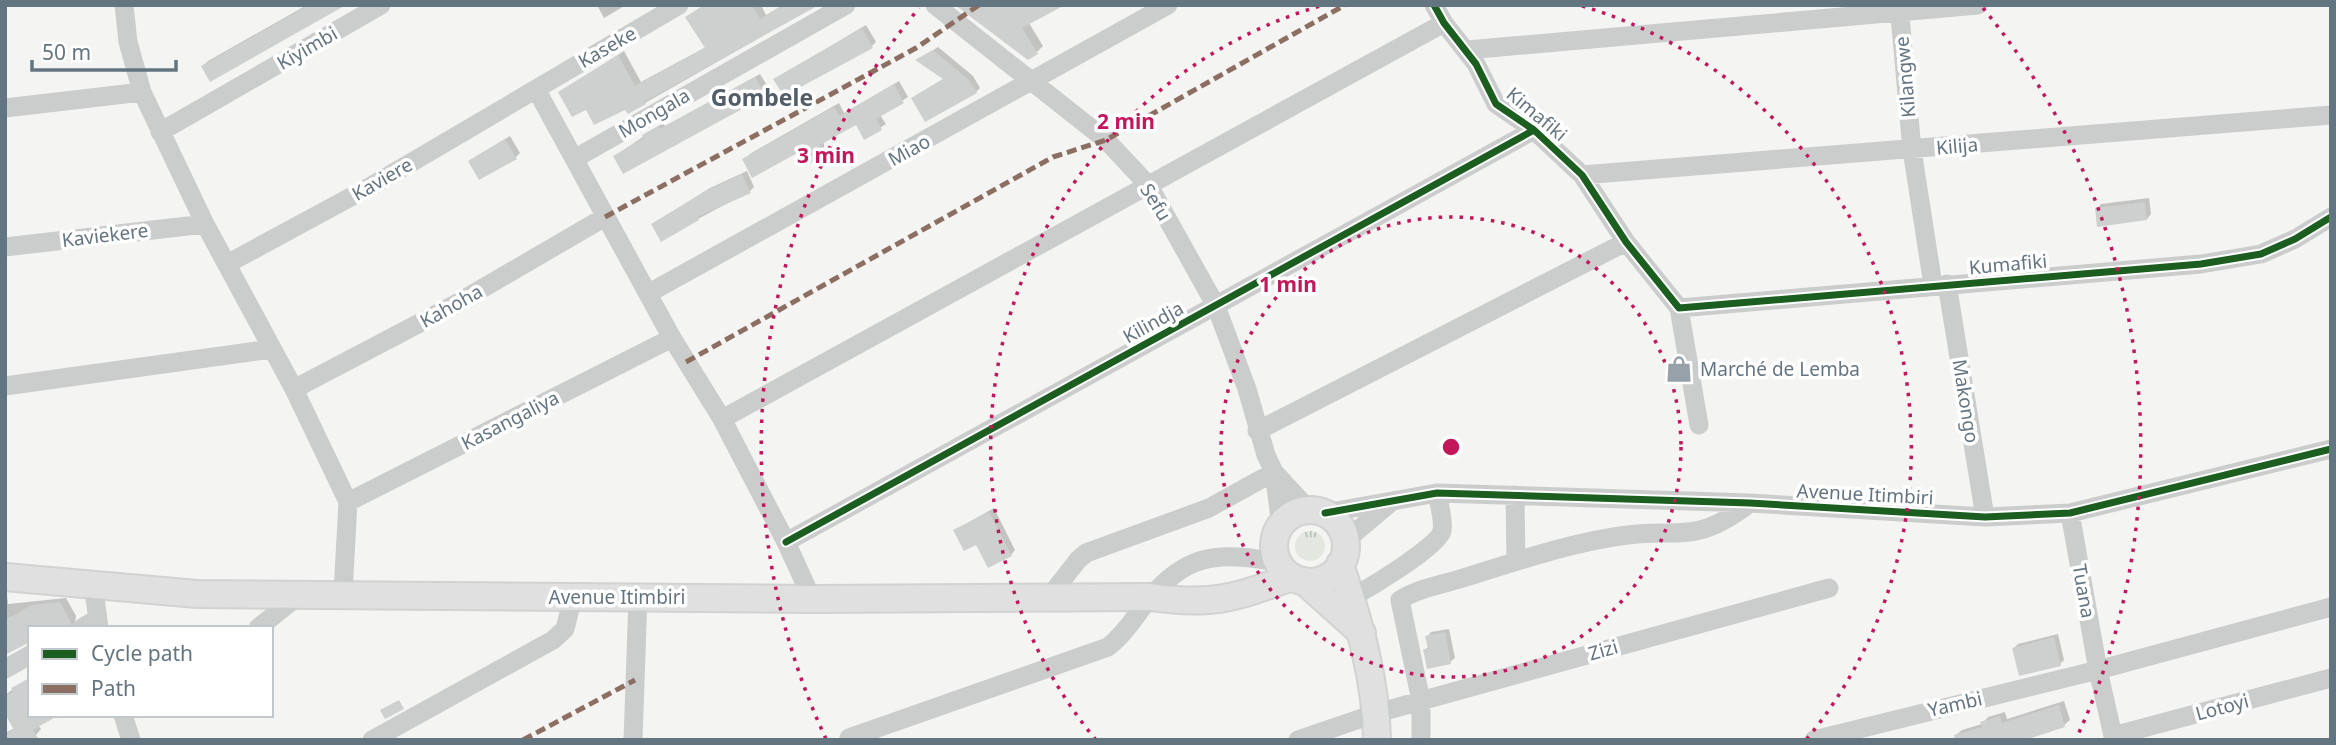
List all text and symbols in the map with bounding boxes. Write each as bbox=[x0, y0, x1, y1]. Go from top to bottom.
street label: Kiyimbi bbox=[272, 20, 342, 76]
street label: Kaseke bbox=[573, 20, 641, 74]
scale bar bbox=[32, 28, 175, 72]
street label: Kilangwe bbox=[1889, 35, 1921, 119]
text: 50 m bbox=[42, 38, 91, 66]
district label: Gombele bbox=[711, 81, 813, 113]
street label: Kimafiki bbox=[1501, 81, 1573, 147]
street label: Mongala bbox=[614, 82, 694, 144]
text: 2 min bbox=[1097, 107, 1155, 135]
street label: Miao bbox=[883, 128, 935, 172]
street label: Kilija bbox=[1935, 131, 1979, 161]
text: 3 min bbox=[797, 141, 855, 169]
street label: Kaviere bbox=[347, 151, 417, 207]
street label: Sefu bbox=[1135, 178, 1177, 226]
street label: Kaviekere bbox=[60, 217, 150, 253]
street label: Kumafiki bbox=[1968, 248, 2048, 280]
text: 1 min bbox=[1259, 270, 1317, 298]
street label: Kahoha bbox=[415, 278, 487, 334]
street label: Kilindja bbox=[1118, 295, 1188, 349]
shop icon: Marché de Lemba bbox=[1664, 354, 1694, 384]
place label: Marché de Lemba bbox=[1700, 356, 1860, 382]
street label: Makongo bbox=[1947, 357, 1985, 445]
street label: Kasangaliya bbox=[457, 384, 563, 456]
centre of rings bbox=[1439, 435, 1463, 459]
street label: Avenue Itimbiri bbox=[1796, 477, 1934, 511]
street label: Tuana bbox=[2066, 562, 2102, 620]
street label: Avenue Itimbiri bbox=[549, 584, 685, 610]
legend bbox=[28, 626, 273, 717]
street label: Zizi bbox=[1585, 633, 1621, 667]
text: Cycle path bbox=[91, 639, 193, 667]
text: Path bbox=[91, 674, 136, 702]
street label: Yambi bbox=[1925, 685, 1985, 723]
street label: Lotoyi bbox=[2193, 687, 2251, 727]

